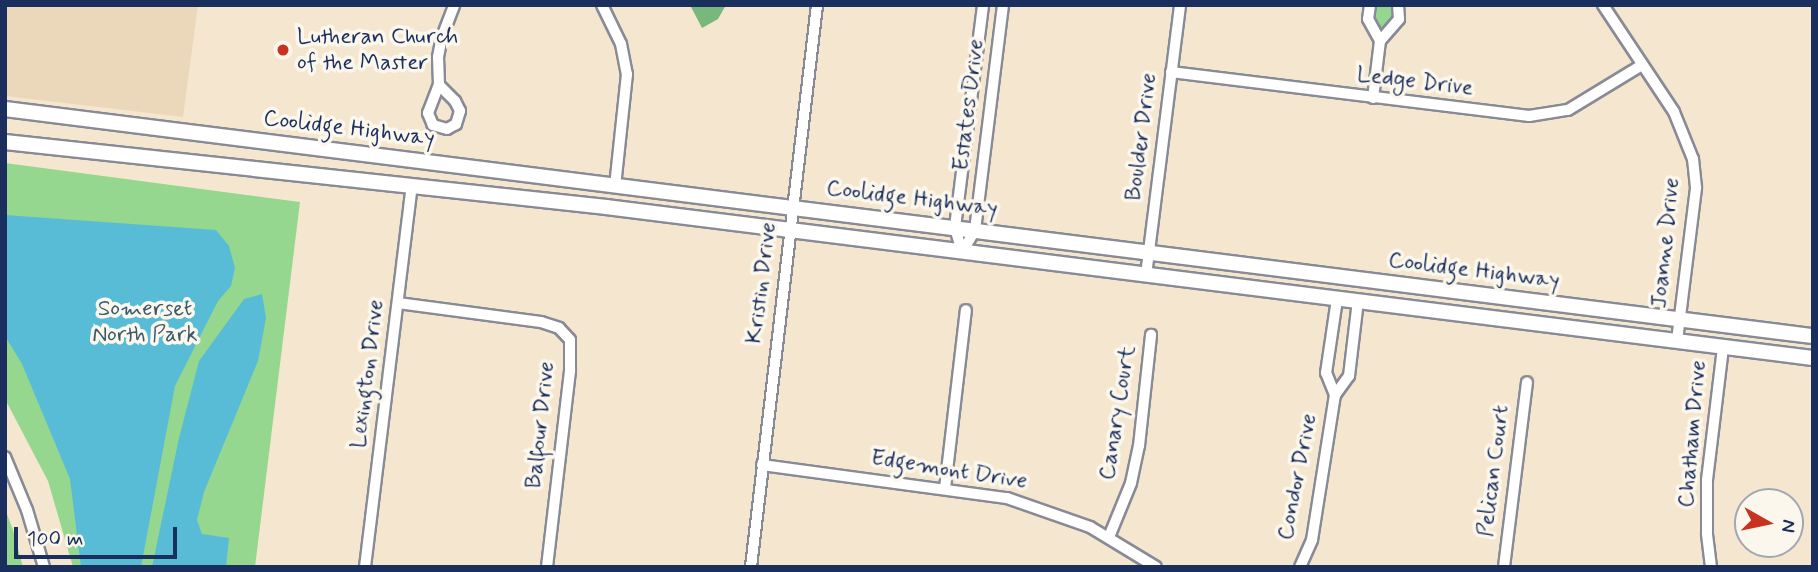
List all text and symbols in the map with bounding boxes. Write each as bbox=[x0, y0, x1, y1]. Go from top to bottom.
place label: Lutheran Church of the Master bbox=[297, 23, 464, 77]
street label: Estates Drive bbox=[947, 38, 991, 172]
marker: Lutheran Church of the Master bbox=[275, 42, 291, 58]
street label: Ledge Drive bbox=[1356, 61, 1474, 103]
street label: Boulder Drive bbox=[1121, 72, 1163, 202]
street label: Coolidge Highway bbox=[264, 105, 434, 153]
street label: Coolidge Highway bbox=[827, 175, 997, 223]
street label: Joanne Drive bbox=[1645, 176, 1687, 310]
street label: Kristin Drive bbox=[741, 222, 783, 344]
street label: Coolidge Highway bbox=[1389, 247, 1559, 295]
park label: Somerset North Park bbox=[92, 295, 198, 349]
street label: Lexington Drive bbox=[345, 299, 391, 449]
street label: Canary Court bbox=[1094, 344, 1142, 482]
street label: Chatham Drive bbox=[1673, 360, 1713, 508]
street label: Balfour Drive bbox=[521, 361, 561, 489]
street label: Pelican Court bbox=[1472, 404, 1516, 538]
street label: Condor Drive bbox=[1272, 412, 1324, 542]
street label: Edgemont Drive bbox=[870, 444, 1028, 496]
north arrow bbox=[1734, 488, 1804, 558]
scale bar bbox=[18, 512, 180, 556]
text: N bbox=[1775, 518, 1802, 534]
text: 100 m bbox=[27, 525, 83, 553]

